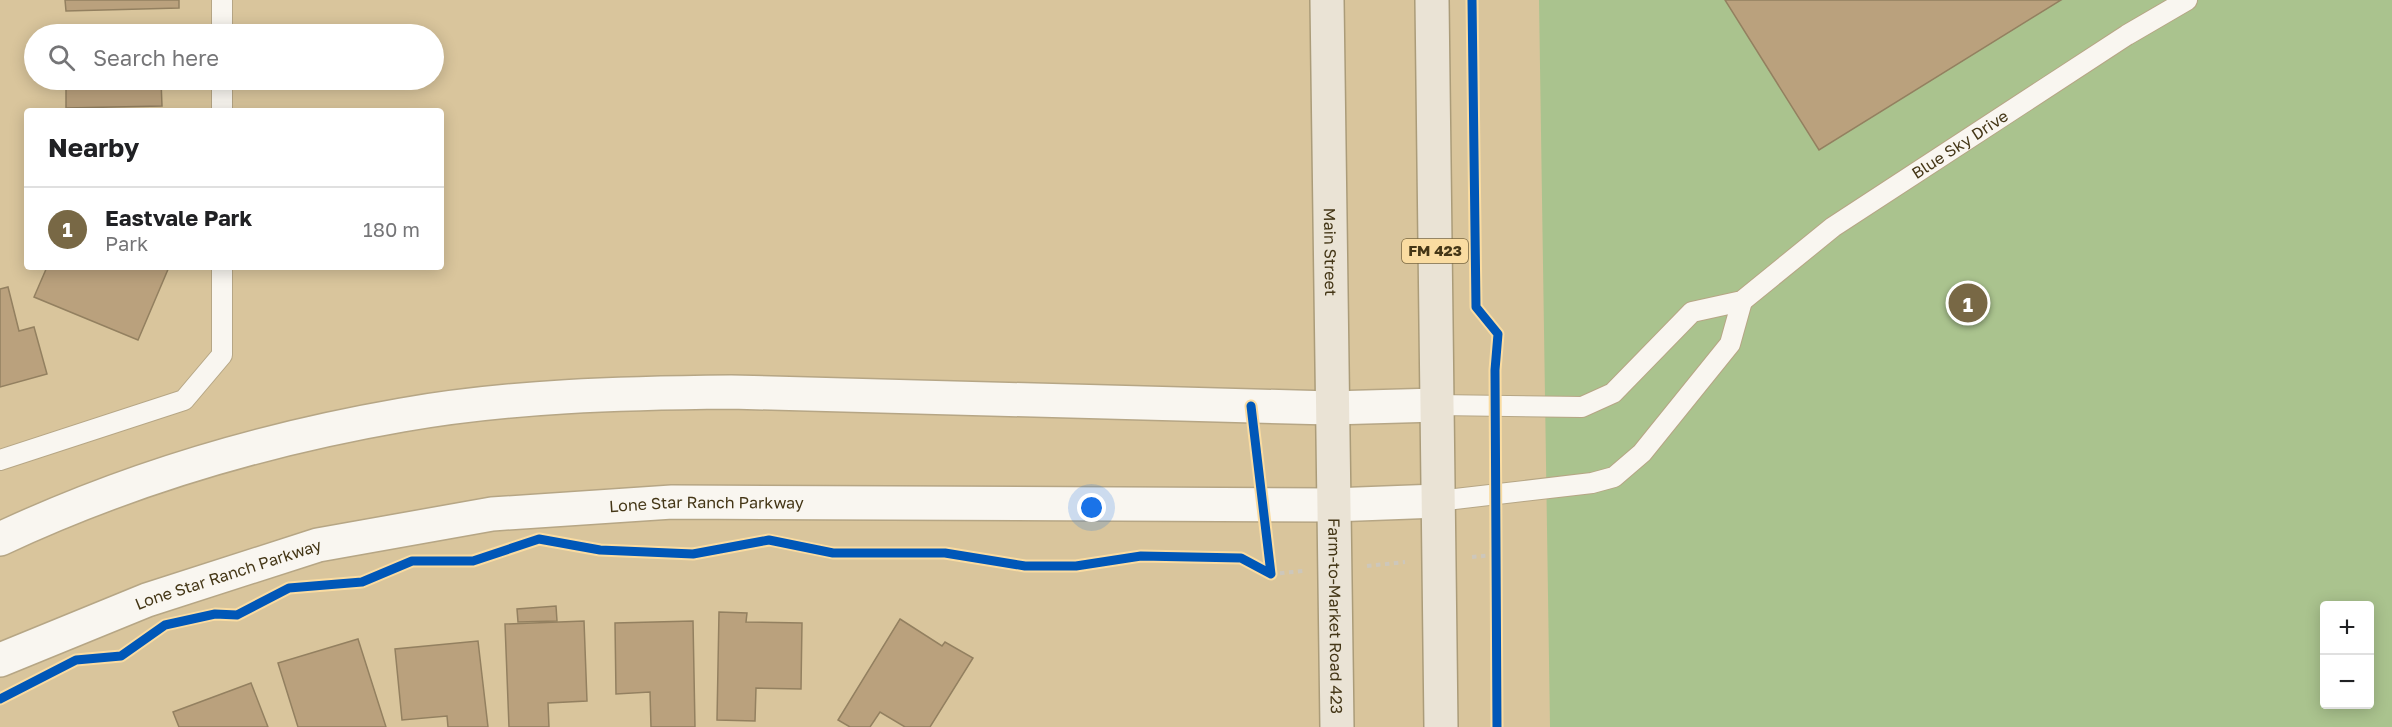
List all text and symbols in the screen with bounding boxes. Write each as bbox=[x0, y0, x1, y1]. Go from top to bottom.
search box bbox=[24, 24, 444, 90]
icon: search bbox=[45, 41, 78, 74]
text: Search here bbox=[93, 44, 219, 71]
street label: Blue Sky Drive bbox=[1908, 106, 2012, 183]
text: Nearby bbox=[48, 132, 139, 163]
text: Eastvale Park bbox=[105, 204, 252, 231]
street label: Main Street bbox=[1320, 208, 1341, 296]
text: 1 bbox=[62, 217, 73, 241]
text: 180 m bbox=[363, 217, 420, 241]
text: Park bbox=[105, 231, 148, 255]
road number: FM 423 bbox=[1402, 239, 1468, 263]
pin: 1 bbox=[1948, 280, 1988, 326]
street label: Lone Star Ranch Parkway bbox=[609, 492, 804, 516]
your location bbox=[1077, 493, 1106, 522]
street label: Farm-to-Market Road 423 bbox=[1324, 518, 1347, 714]
street label: Lone Star Ranch Parkway bbox=[132, 535, 324, 614]
map controls bbox=[2320, 601, 2374, 709]
button: + bbox=[2320, 601, 2374, 655]
button: − bbox=[2320, 655, 2374, 709]

